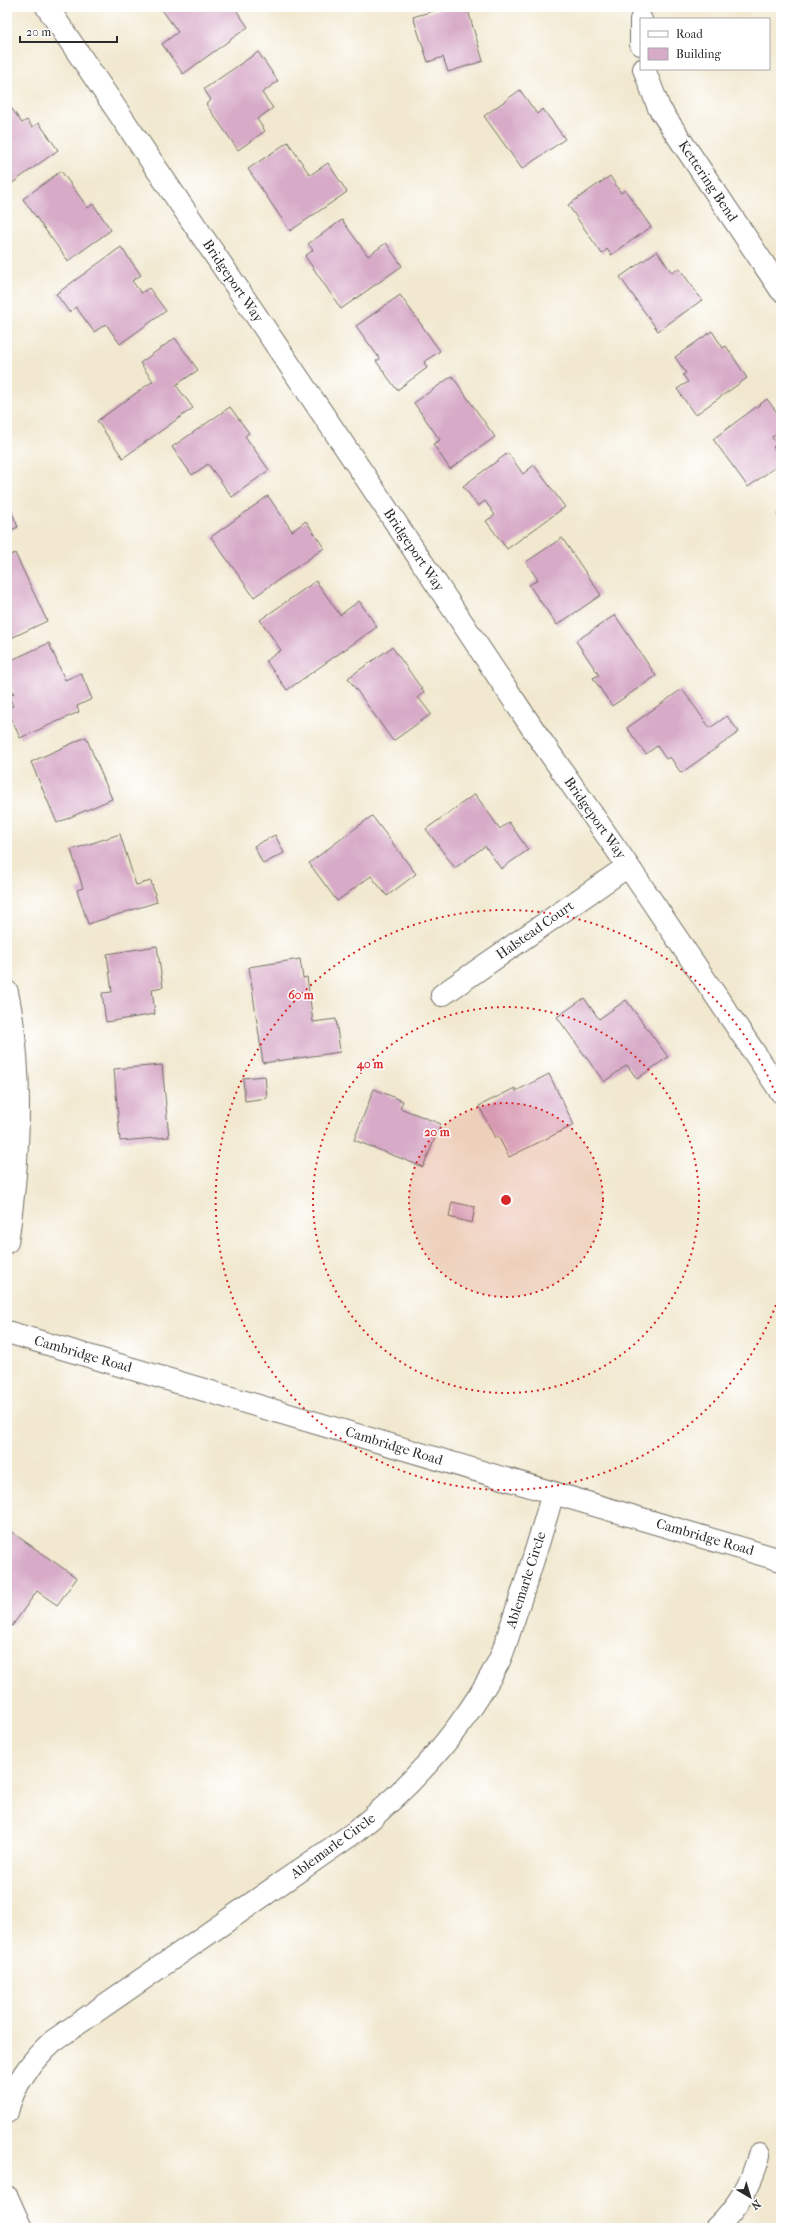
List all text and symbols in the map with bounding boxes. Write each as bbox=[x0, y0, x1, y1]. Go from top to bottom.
scale bar bbox=[20, 18, 117, 44]
legend bbox=[640, 18, 770, 70]
text: 20 m bbox=[26, 25, 51, 39]
text: Road bbox=[676, 27, 703, 41]
text: Building bbox=[676, 47, 721, 61]
street label: Kettering Bend bbox=[675, 137, 742, 225]
street label: Bridgeport Way bbox=[199, 236, 267, 326]
street label: Bridgeport Way bbox=[380, 505, 448, 595]
street label: Bridgeport Way bbox=[560, 774, 630, 863]
street label: Halstead Court bbox=[493, 897, 577, 963]
text: 60 m bbox=[288, 988, 315, 1002]
text: 40 m bbox=[356, 1057, 384, 1072]
text: 20 m bbox=[424, 1125, 451, 1139]
centre of rings bbox=[499, 1193, 513, 1207]
street label: Cambridge Road bbox=[32, 1332, 134, 1376]
street label: Cambridge Road bbox=[343, 1423, 445, 1469]
street label: Cambridge Road bbox=[654, 1515, 756, 1559]
street label: Ablemarle Circle bbox=[502, 1529, 550, 1632]
street label: Ablemarle Circle bbox=[286, 1809, 379, 1883]
north arrow bbox=[730, 2177, 770, 2217]
text: N bbox=[748, 2197, 763, 2213]

